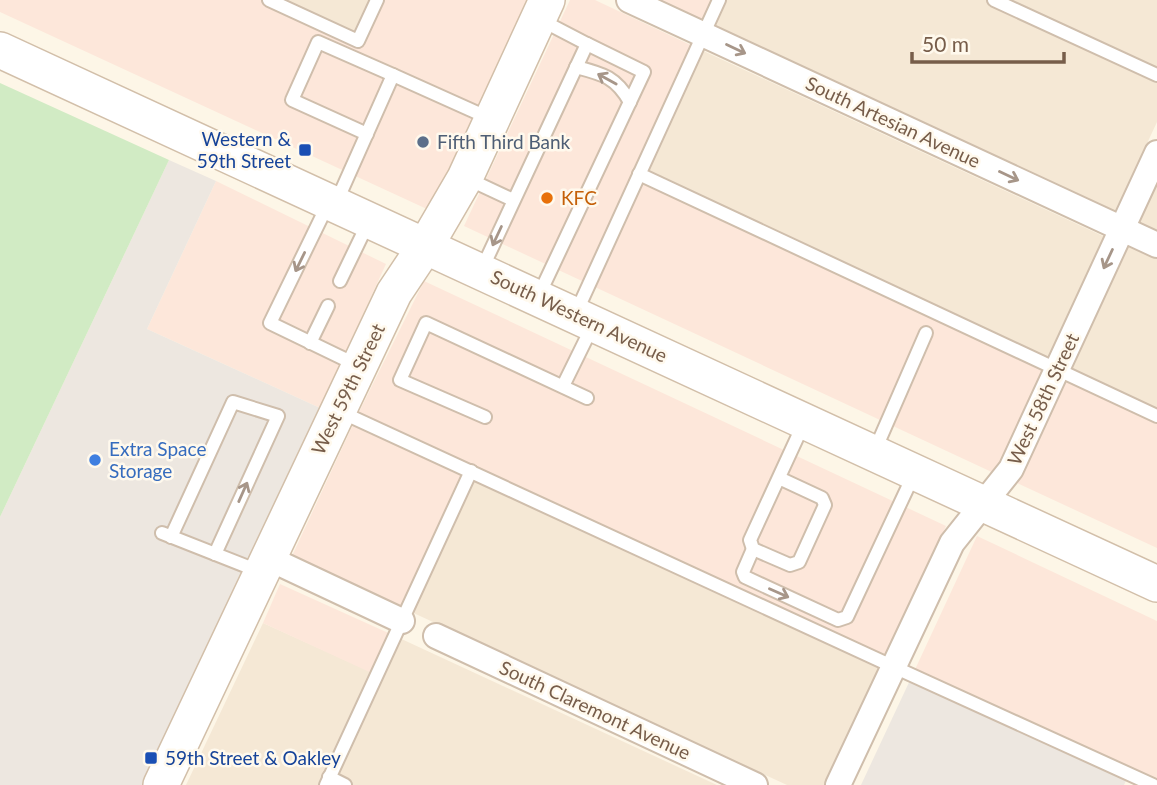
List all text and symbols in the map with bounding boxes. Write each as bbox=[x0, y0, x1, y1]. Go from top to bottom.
scale bar bbox=[912, 21, 1064, 65]
text: 50 m bbox=[922, 31, 969, 56]
one-way arrow bbox=[724, 43, 746, 56]
street label: South Artesian Avenue bbox=[802, 71, 984, 172]
one-way arrow bbox=[598, 72, 618, 86]
place label: Western & 59th Street bbox=[197, 127, 291, 172]
place label: Fifth Third Bank bbox=[437, 130, 571, 153]
marker: Fifth Third Bank bbox=[415, 134, 431, 150]
marker: Western & 59th Street bbox=[297, 142, 313, 158]
one-way arrow bbox=[997, 170, 1019, 183]
place label: KFC bbox=[561, 186, 597, 209]
marker: KFC bbox=[539, 190, 555, 206]
one-way arrow bbox=[490, 225, 503, 246]
one-way arrow bbox=[1101, 248, 1114, 269]
one-way arrow bbox=[292, 251, 306, 272]
street label: South Western Avenue bbox=[487, 265, 671, 367]
street label: West 59th Street bbox=[306, 319, 389, 458]
street label: West 58th Street bbox=[1002, 329, 1083, 468]
place label: Extra Space Storage bbox=[109, 437, 206, 482]
marker: Extra Space Storage bbox=[87, 452, 103, 468]
one-way arrow bbox=[237, 482, 250, 503]
one-way arrow bbox=[768, 587, 789, 600]
street label: South Claremont Avenue bbox=[496, 655, 694, 764]
place label: 59th Street & Oakley bbox=[165, 746, 341, 769]
marker: 59th Street & Oakley bbox=[143, 750, 159, 766]

